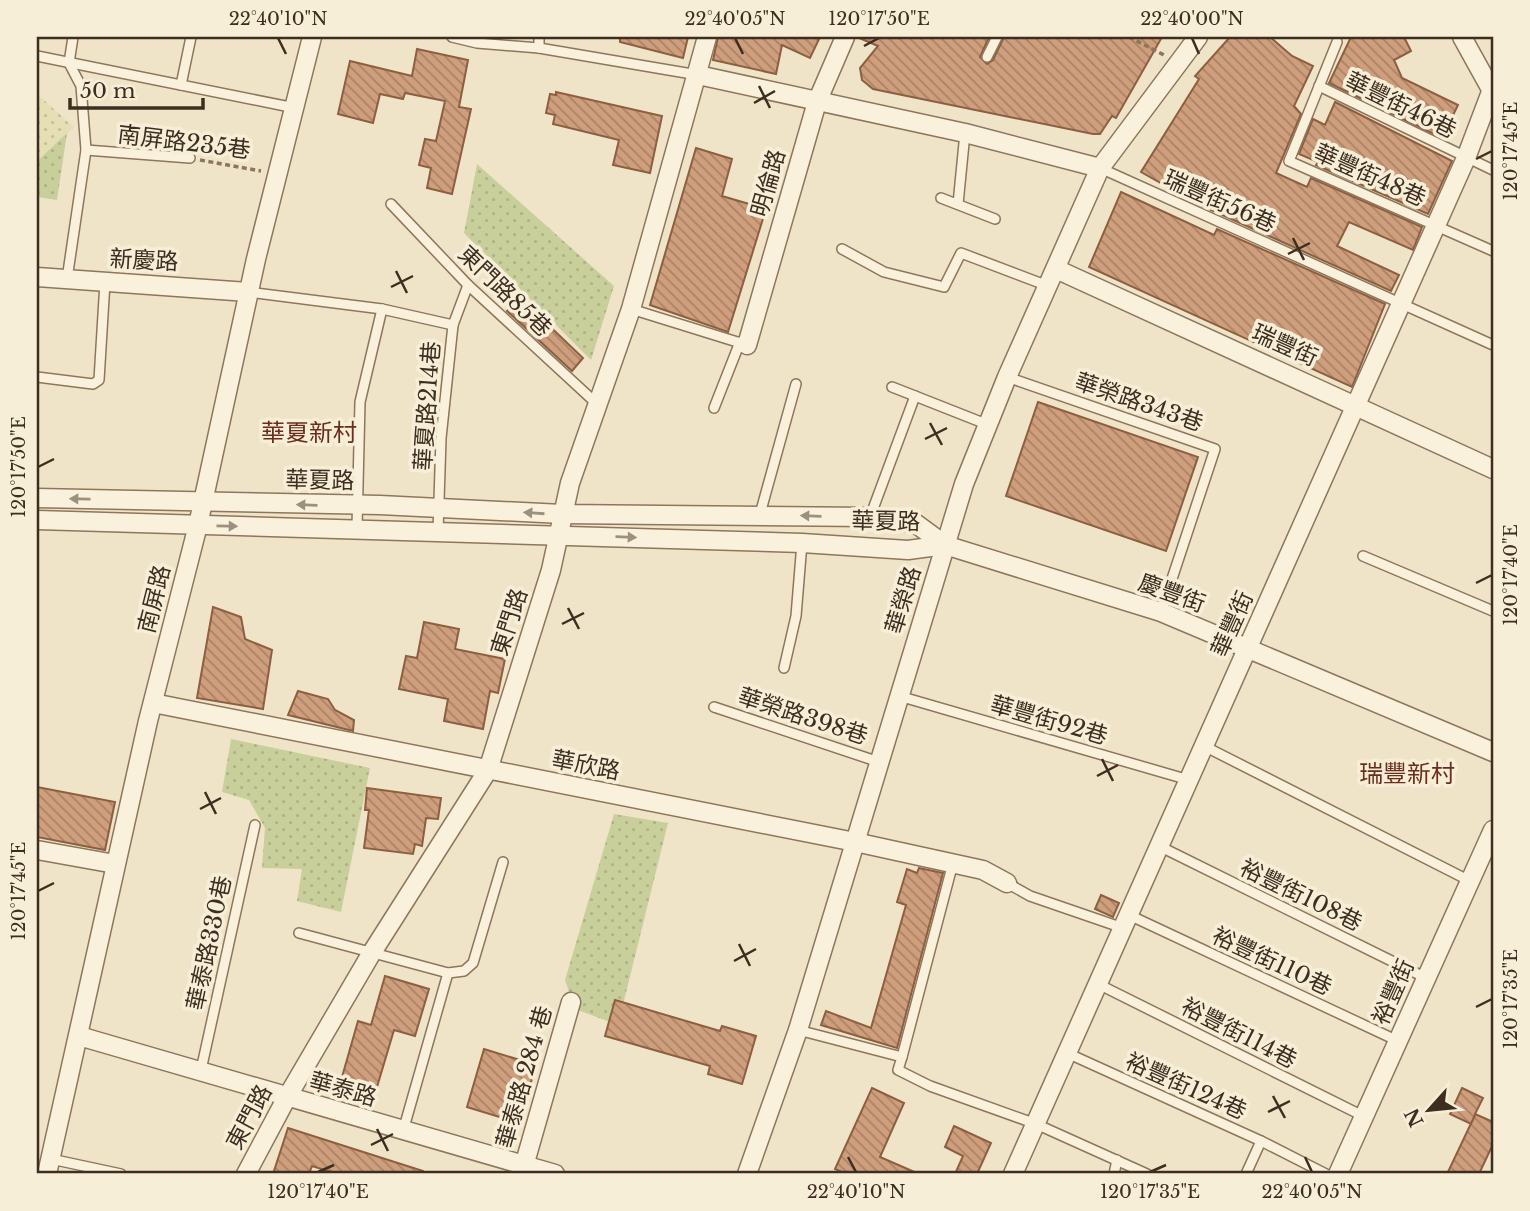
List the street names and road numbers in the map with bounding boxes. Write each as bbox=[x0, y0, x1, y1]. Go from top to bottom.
street label: 華豐街46巷 bbox=[1341, 66, 1461, 144]
street label: 南屏路235巷 bbox=[116, 120, 252, 164]
street label: 華豐街48巷 bbox=[1310, 138, 1430, 212]
street label: 明倫路 bbox=[745, 146, 791, 220]
street label: 瑞豐街56巷 bbox=[1160, 164, 1280, 238]
street label: 東門路85巷 bbox=[452, 240, 558, 342]
street label: 新慶路 bbox=[109, 244, 179, 276]
street label: 瑞豐街 bbox=[1248, 318, 1322, 372]
street label: 華夏路214巷 bbox=[409, 340, 445, 472]
street label: 華榮路343巷 bbox=[1071, 367, 1207, 437]
street label: 華夏路 bbox=[285, 465, 355, 495]
street label: 華夏路 bbox=[851, 506, 921, 536]
street label: 南屏路 bbox=[132, 562, 176, 636]
street label: 華榮路 bbox=[880, 563, 926, 637]
street label: 慶豐街 bbox=[1135, 568, 1209, 618]
street label: 東門路 bbox=[485, 585, 533, 659]
street label: 華豐街 bbox=[1205, 587, 1259, 661]
street label: 華榮路398巷 bbox=[735, 682, 871, 750]
street label: 華豐街92巷 bbox=[987, 690, 1111, 750]
street label: 華欣路 bbox=[549, 745, 623, 785]
street label: 裕豐街108巷 bbox=[1235, 853, 1367, 937]
street label: 華泰路330巷 bbox=[181, 873, 237, 1013]
street label: 裕豐街110巷 bbox=[1208, 921, 1336, 1001]
street label: 裕豐街 bbox=[1366, 955, 1420, 1029]
street label: 裕豐街114巷 bbox=[1177, 992, 1301, 1074]
street label: 華泰路 284 巷 bbox=[490, 1003, 558, 1151]
street label: 裕豐街124巷 bbox=[1121, 1047, 1251, 1125]
street label: 華泰路 bbox=[306, 1066, 380, 1112]
street label: 東門路 bbox=[220, 1080, 278, 1154]

